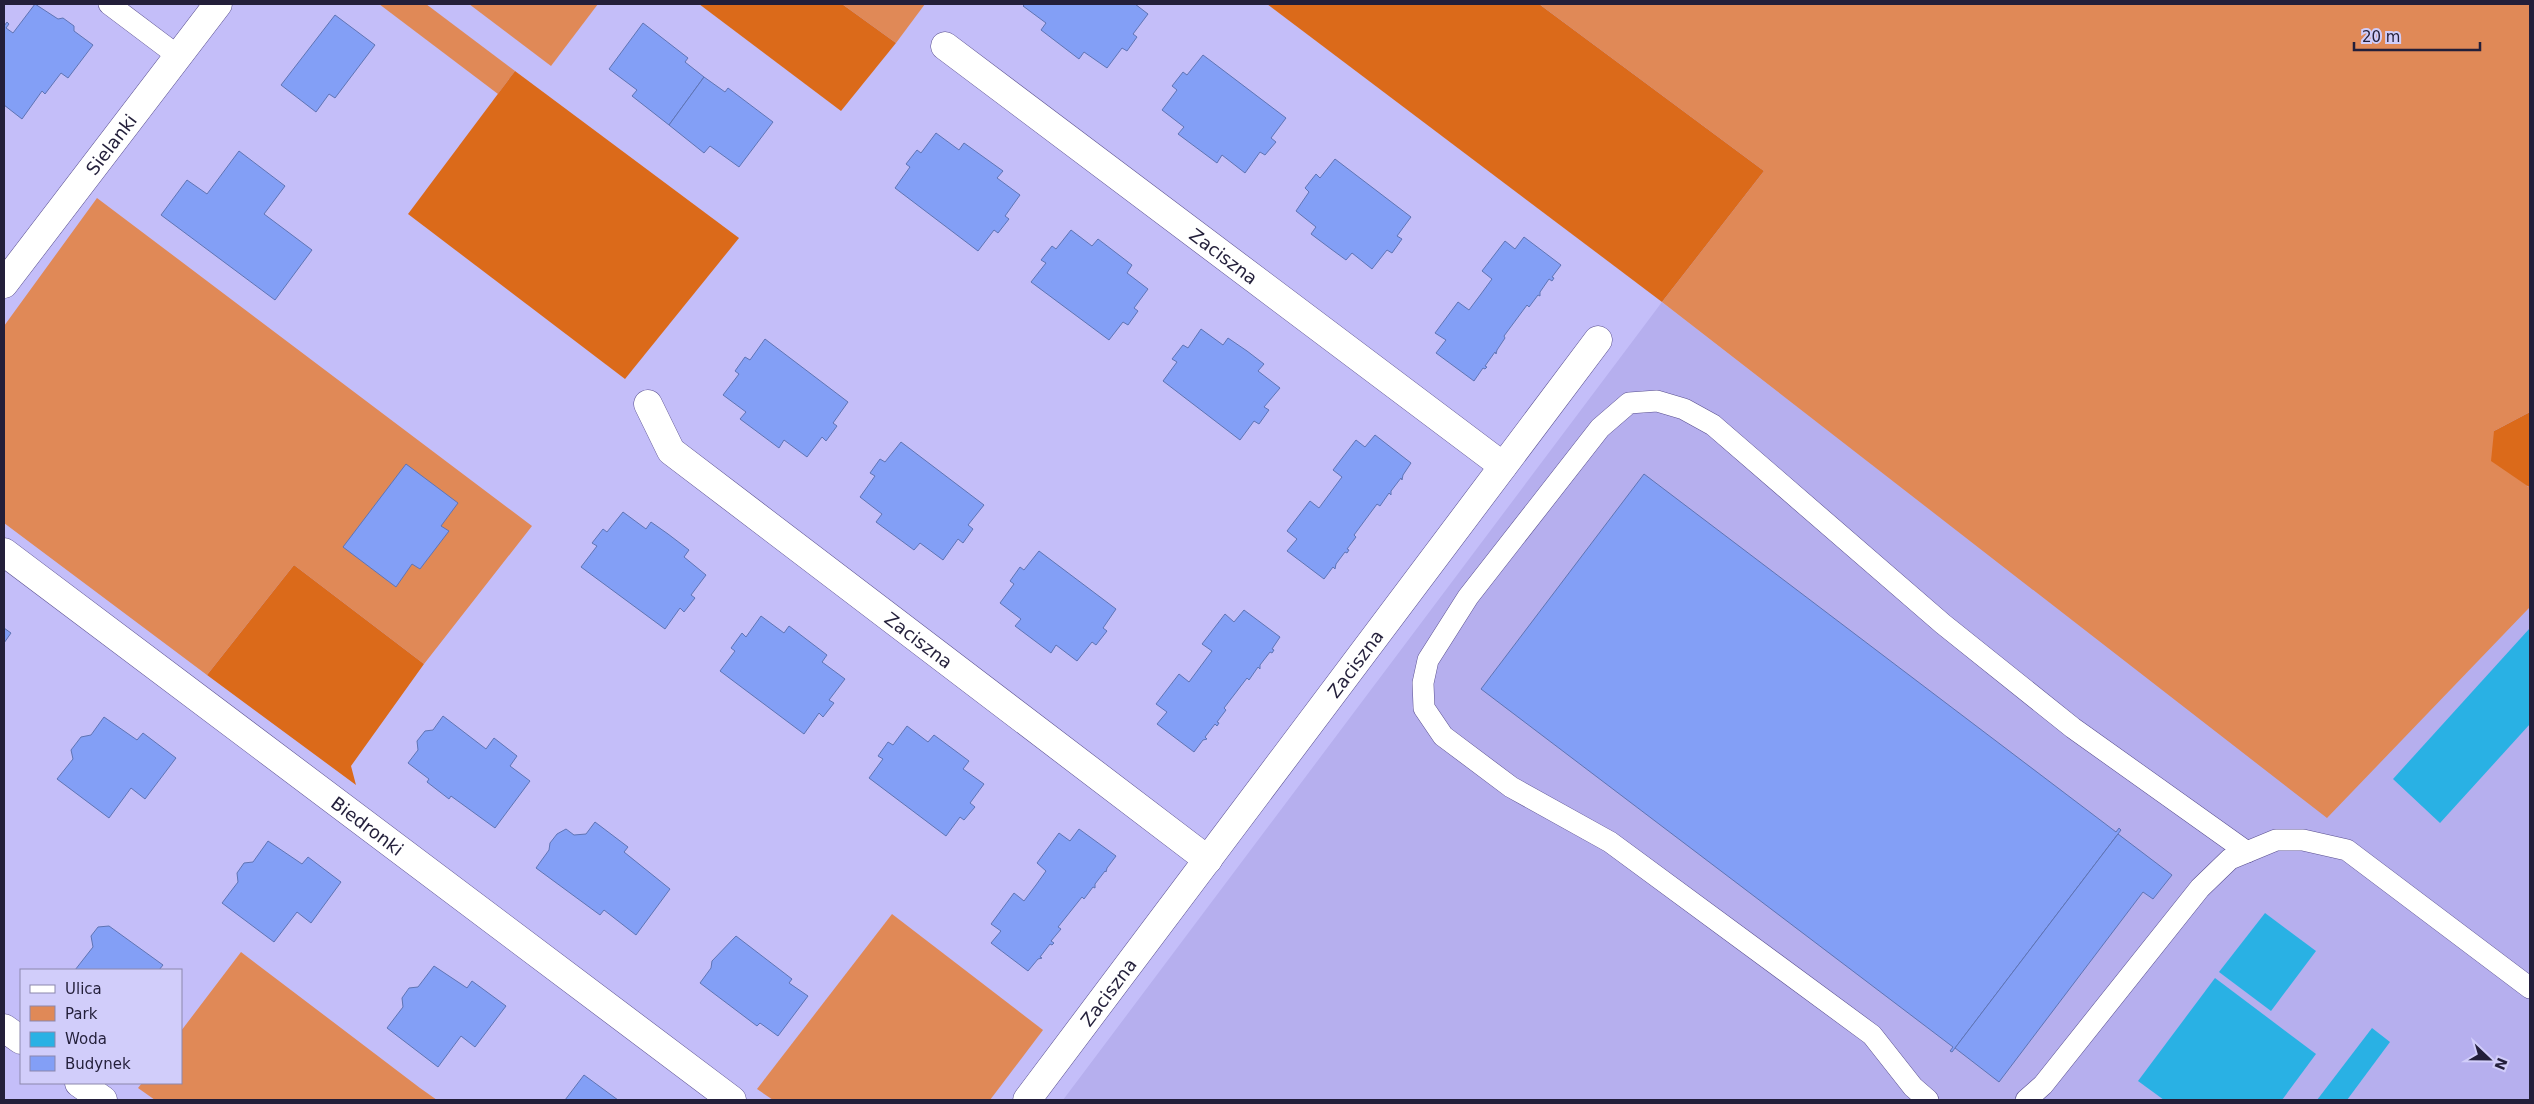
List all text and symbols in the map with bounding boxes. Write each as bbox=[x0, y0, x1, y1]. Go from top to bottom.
scale bar bbox=[2354, 20, 2480, 52]
text: 20 m bbox=[2362, 28, 2400, 46]
street label: Sielanki bbox=[81, 110, 141, 179]
street label: Zaciszna bbox=[1186, 224, 1262, 288]
street label: Zaciszna bbox=[881, 607, 957, 672]
street label: Zaciszna bbox=[1323, 625, 1387, 702]
street label: Biedronki bbox=[327, 792, 408, 860]
street label: Zaciszna bbox=[1076, 954, 1140, 1030]
legend bbox=[20, 969, 182, 1084]
text: Ulica bbox=[65, 980, 102, 998]
text: Park bbox=[65, 1005, 98, 1023]
text: Woda bbox=[65, 1030, 107, 1048]
north arrow bbox=[2464, 1034, 2514, 1084]
text: Budynek bbox=[65, 1055, 131, 1073]
text: N bbox=[2491, 1055, 2511, 1072]

